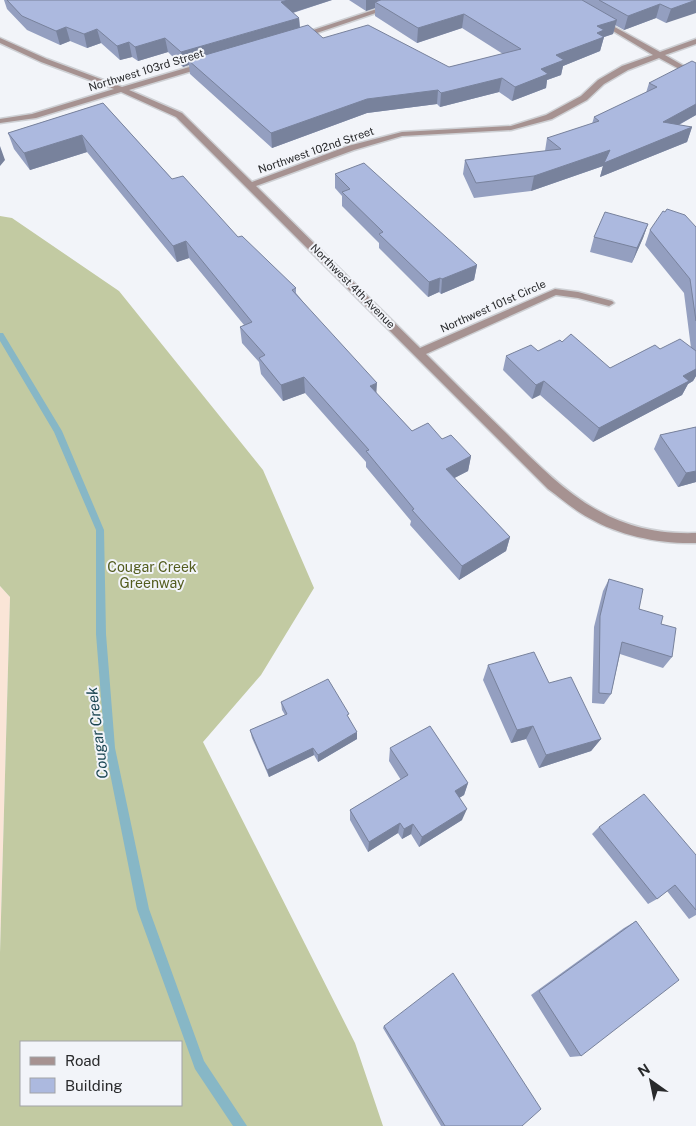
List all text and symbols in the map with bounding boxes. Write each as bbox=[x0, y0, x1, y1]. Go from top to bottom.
street label: Northwest 103rd Street bbox=[87, 47, 205, 93]
street label: Northwest 102nd Street bbox=[257, 125, 375, 175]
street label: Northwest 4th Avenue bbox=[308, 241, 398, 331]
street label: Northwest 101st Circle bbox=[439, 277, 547, 335]
park label: Cougar Creek Greenway bbox=[107, 559, 197, 591]
water label: Cougar Creek bbox=[83, 685, 111, 780]
legend bbox=[20, 1041, 182, 1106]
text: Road bbox=[65, 1052, 101, 1069]
north arrow bbox=[626, 1056, 676, 1106]
text: N bbox=[635, 1060, 653, 1080]
text: Building bbox=[65, 1077, 123, 1094]

